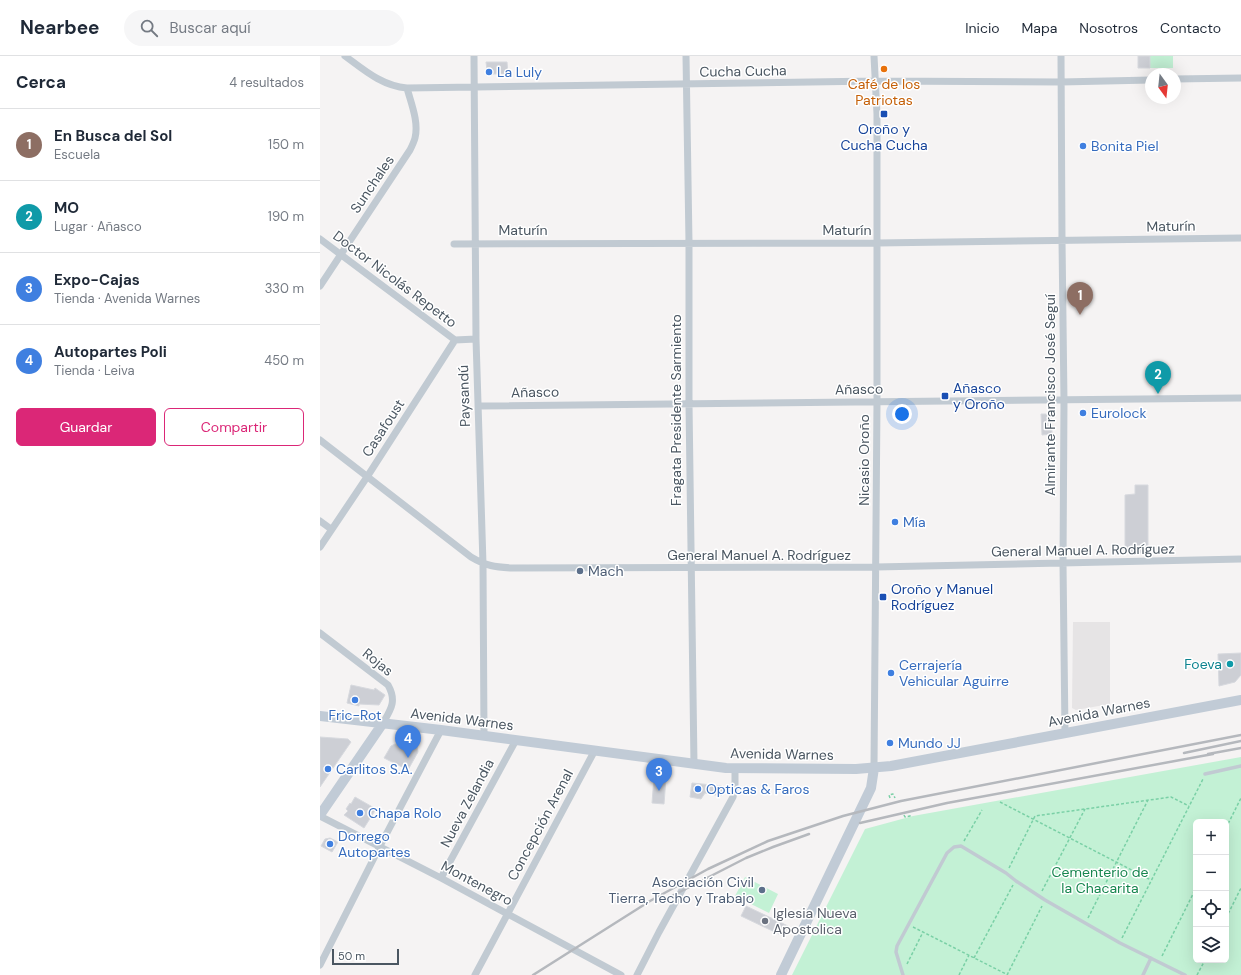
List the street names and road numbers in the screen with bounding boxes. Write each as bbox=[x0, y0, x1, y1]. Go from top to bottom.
street label: Cucha Cucha bbox=[699, 61, 787, 81]
street label: Sunchales bbox=[346, 152, 398, 216]
street label: Maturín bbox=[1146, 217, 1196, 235]
street label: Maturín bbox=[498, 221, 548, 239]
street label: Maturín bbox=[822, 221, 872, 239]
street label: Doctor Nicolás Repetto bbox=[329, 227, 461, 331]
street label: Almirante Francisco José Seguí bbox=[1041, 293, 1059, 496]
street label: Fragata Presidente Sarmiento bbox=[667, 314, 685, 506]
street label: Paysandú bbox=[454, 365, 474, 427]
street label: Añasco bbox=[835, 380, 883, 398]
street label: Añasco bbox=[511, 383, 559, 401]
street label: Casafoust bbox=[358, 396, 408, 460]
street label: Nicasio Oroño bbox=[855, 414, 873, 506]
street label: General Manuel A. Rodríguez bbox=[991, 539, 1175, 561]
street label: General Manuel A. Rodríguez bbox=[667, 546, 851, 564]
street label: Rojas bbox=[359, 644, 397, 680]
street label: Avenida Warnes bbox=[1046, 693, 1152, 731]
street label: Avenida Warnes bbox=[409, 704, 515, 734]
street label: Avenida Warnes bbox=[730, 744, 834, 764]
street label: Nueva Zelandia bbox=[436, 756, 498, 850]
street label: Concepción Arenal bbox=[503, 766, 577, 884]
street label: Montenegro bbox=[438, 857, 516, 909]

